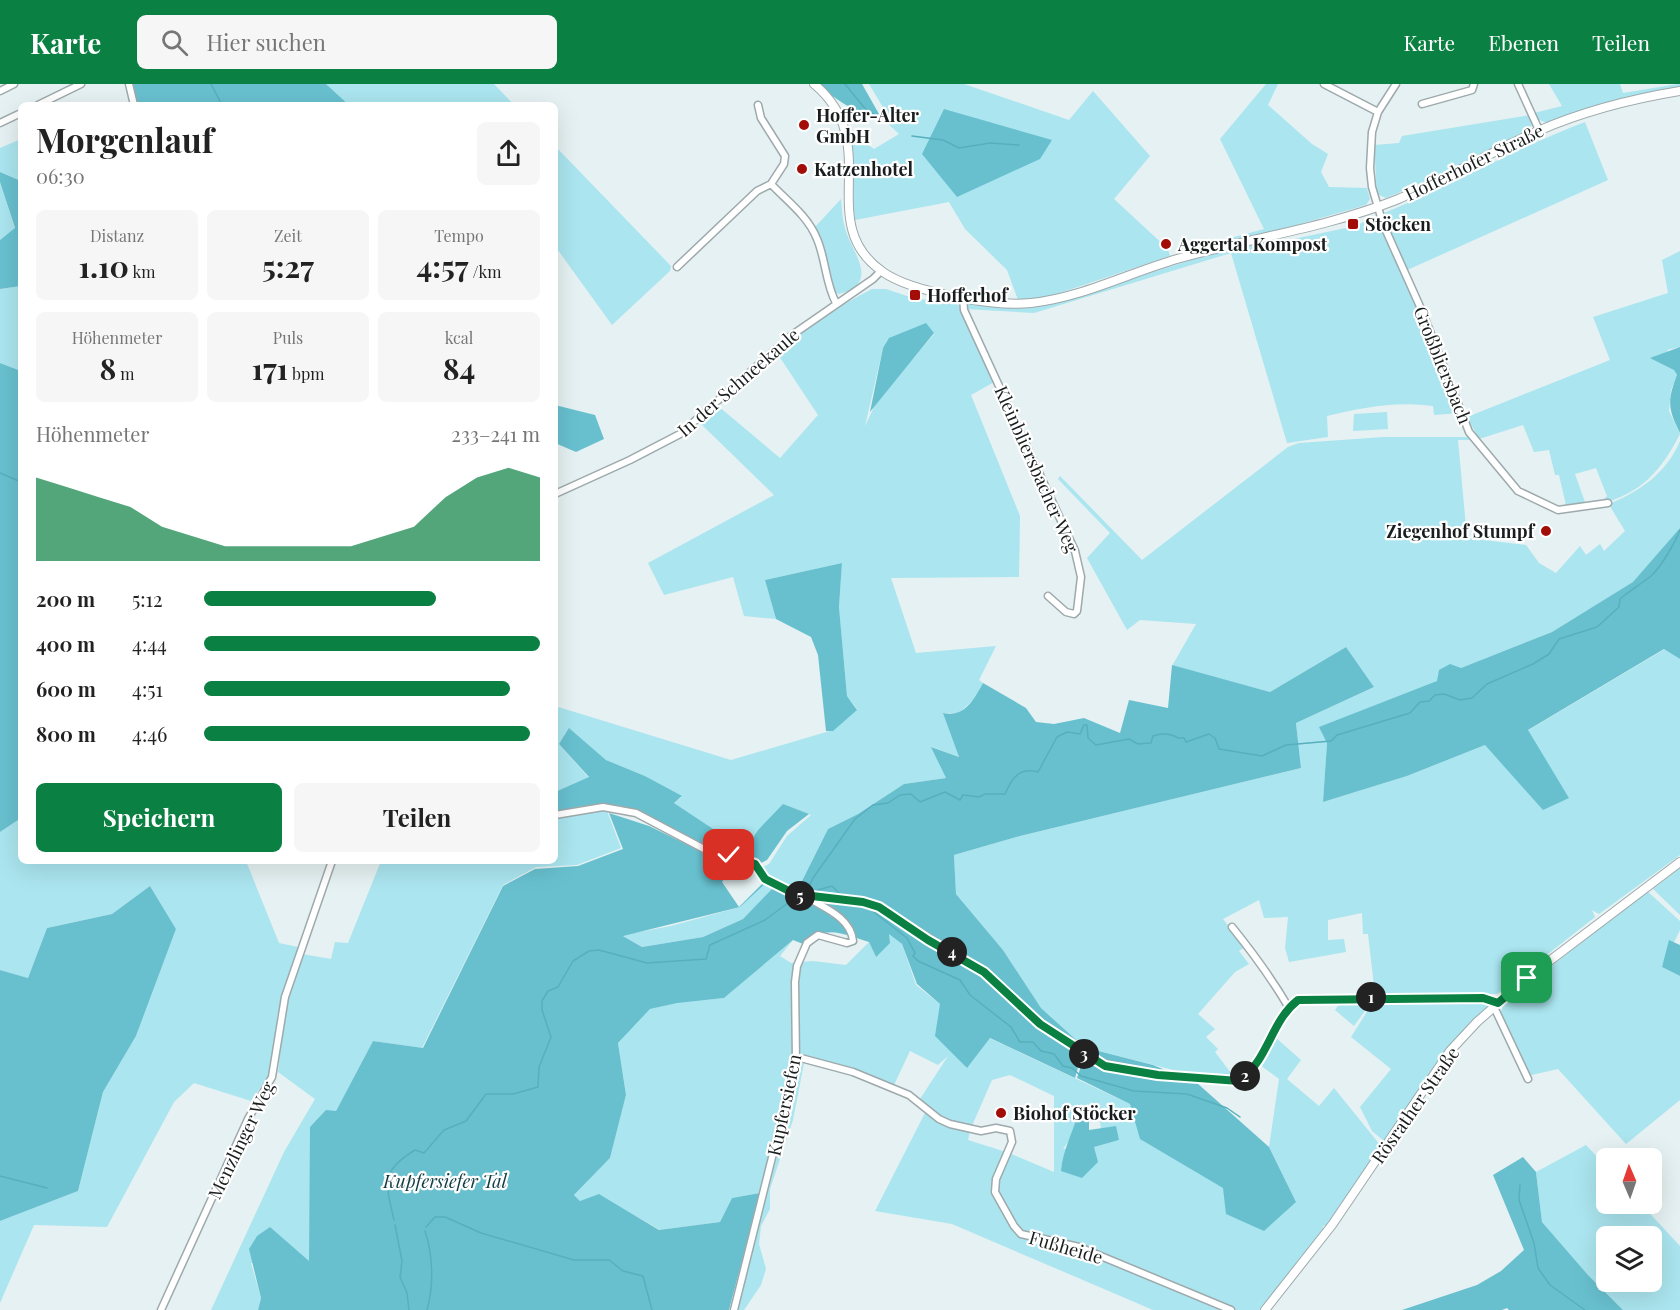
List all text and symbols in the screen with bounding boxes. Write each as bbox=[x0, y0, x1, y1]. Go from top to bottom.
search box bbox=[137, 15, 557, 69]
text: Karte bbox=[30, 24, 101, 61]
icon: search bbox=[158, 26, 191, 59]
text: Hier suchen bbox=[206, 27, 326, 57]
text: Karte bbox=[1404, 28, 1455, 56]
text: Ebenen bbox=[1488, 28, 1559, 56]
text: Teilen bbox=[1592, 28, 1650, 56]
place label: Hoffer-Alter GmbH bbox=[816, 103, 920, 148]
text: Morgenlauf bbox=[36, 117, 213, 161]
marker: Hoffer-Alter GmbH bbox=[797, 118, 811, 132]
street label: Hofferhofer Straße bbox=[1401, 118, 1547, 206]
button: share bbox=[477, 122, 540, 185]
place label: Katzenhotel bbox=[814, 157, 914, 181]
text: 06:30 bbox=[36, 162, 85, 189]
marker: Katzenhotel bbox=[795, 162, 809, 176]
place label: Stöcken bbox=[1365, 212, 1431, 236]
marker: Stöcken bbox=[1346, 217, 1360, 231]
text: Distanz bbox=[90, 225, 144, 246]
text: Zeit bbox=[274, 225, 302, 246]
text: Tempo bbox=[434, 225, 484, 246]
place label: Aggertal Kompost bbox=[1177, 232, 1328, 256]
marker: Aggertal Kompost bbox=[1159, 237, 1173, 251]
text: 1.10 bbox=[79, 246, 129, 286]
text: 5:27 bbox=[262, 246, 314, 286]
text: 4:57 bbox=[417, 246, 469, 286]
text: km bbox=[129, 261, 155, 282]
text: /km bbox=[469, 261, 501, 282]
place label: Hofferhof bbox=[927, 283, 1009, 307]
marker: Hofferhof bbox=[908, 288, 922, 302]
street label: Großbliersbach bbox=[1409, 303, 1478, 428]
street label: In der Schneekaule bbox=[672, 322, 804, 442]
text: Höhenmeter bbox=[72, 327, 162, 348]
text: Puls bbox=[273, 327, 303, 348]
text: kcal bbox=[445, 327, 473, 348]
text: 8 bbox=[99, 348, 116, 388]
text: 171 bbox=[251, 348, 288, 388]
text: 84 bbox=[443, 348, 475, 388]
text: m bbox=[116, 363, 135, 384]
text: bpm bbox=[288, 363, 325, 384]
street label: Kleinbliersbacher Weg bbox=[989, 382, 1085, 557]
text: Höhenmeter bbox=[36, 420, 149, 447]
text: 233–241 m bbox=[451, 420, 540, 447]
place label: Ziegenhof Stumpf bbox=[1386, 519, 1536, 543]
marker: Ziegenhof Stumpf bbox=[1539, 524, 1553, 538]
text: 200 m bbox=[36, 585, 95, 612]
text: 5:12 bbox=[132, 585, 163, 612]
text: 400 m bbox=[36, 630, 95, 657]
text: 4:44 bbox=[132, 630, 167, 657]
text: 600 m bbox=[36, 675, 96, 702]
text: 4:51 bbox=[132, 675, 163, 702]
text: 800 m bbox=[36, 720, 96, 747]
text: 4:46 bbox=[132, 720, 167, 747]
button: Speichern bbox=[36, 783, 282, 852]
button: Teilen bbox=[294, 783, 540, 852]
pin bbox=[703, 829, 754, 880]
icon: check bbox=[712, 838, 745, 871]
pin: 5 bbox=[785, 881, 815, 911]
text: 5 bbox=[796, 885, 804, 906]
pin: 4 bbox=[937, 937, 967, 967]
text: 4 bbox=[948, 941, 956, 962]
pin bbox=[1501, 952, 1552, 1003]
icon: arrive bbox=[1510, 961, 1543, 994]
pin: 1 bbox=[1356, 982, 1386, 1012]
text: 1 bbox=[1368, 986, 1374, 1007]
pin: 3 bbox=[1069, 1039, 1099, 1069]
street label: Rösrather Straße bbox=[1366, 1042, 1464, 1168]
text: 3 bbox=[1080, 1043, 1088, 1064]
street label: Kupfersiefen bbox=[762, 1052, 807, 1158]
pin: 2 bbox=[1230, 1061, 1260, 1091]
text: 2 bbox=[1241, 1065, 1249, 1086]
street label: Menzlinger Weg bbox=[202, 1077, 280, 1203]
place label: Biohof Stöcker bbox=[1013, 1101, 1136, 1125]
marker: Biohof Stöcker bbox=[994, 1106, 1008, 1120]
north arrow bbox=[1596, 1148, 1662, 1214]
map controls bbox=[1596, 1148, 1662, 1292]
park label: Kupfersiefer Tal bbox=[382, 1169, 508, 1193]
street label: Fußheide bbox=[1026, 1225, 1106, 1269]
button: layers bbox=[1596, 1226, 1662, 1292]

